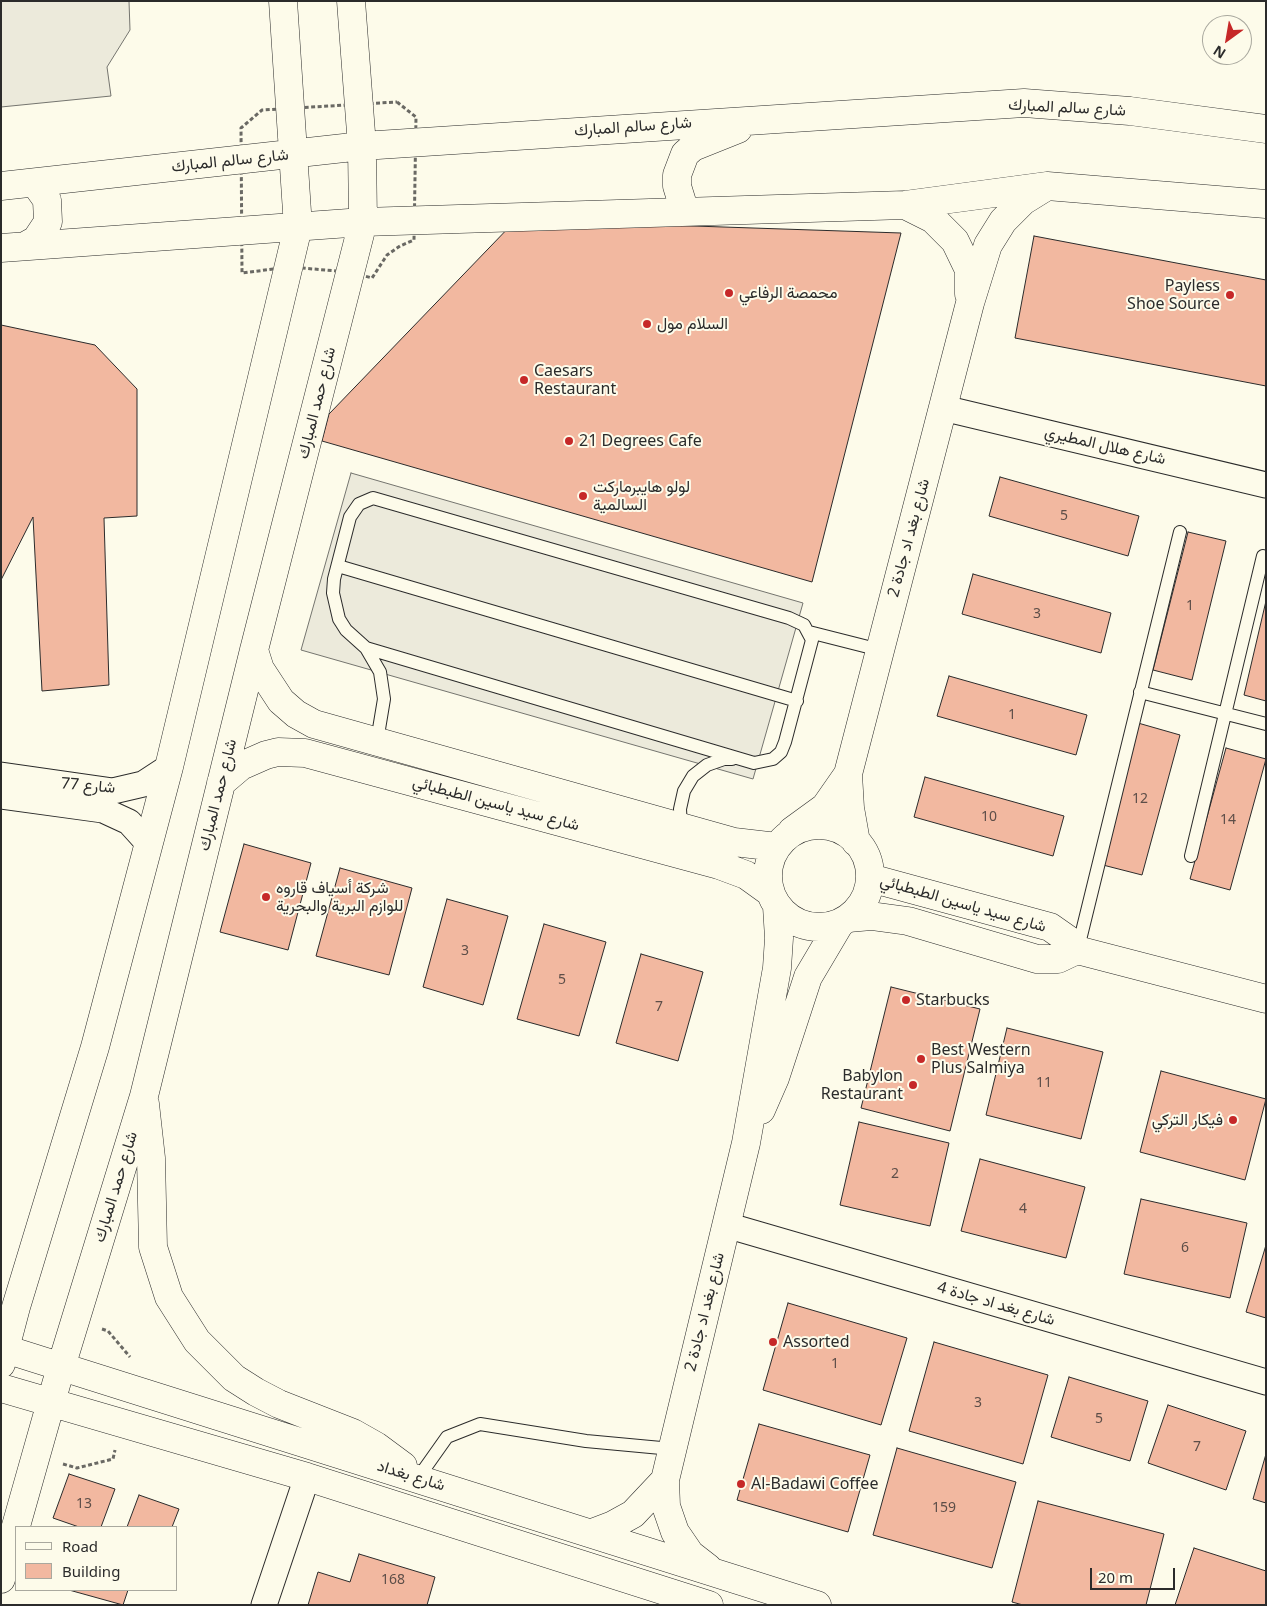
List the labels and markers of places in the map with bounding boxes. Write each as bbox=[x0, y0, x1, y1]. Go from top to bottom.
place label: Payless Shoe Source bbox=[1127, 276, 1220, 314]
place label: محمصة الرفاعي bbox=[739, 283, 837, 303]
marker: محمصة الرفاعي bbox=[723, 287, 735, 299]
marker: Payless Shoe Source bbox=[1224, 289, 1236, 301]
place label: السلام مول bbox=[657, 314, 728, 334]
marker: السلام مول bbox=[641, 318, 653, 330]
place label: Caesars Restaurant bbox=[534, 361, 616, 399]
marker: Caesars Restaurant bbox=[518, 374, 530, 386]
place label: 21 Degrees Cafe bbox=[579, 431, 702, 451]
marker: 21 Degrees Cafe bbox=[563, 435, 575, 447]
place label: لولو هايبرماركت السالمية bbox=[593, 477, 690, 515]
marker: لولو هايبرماركت السالمية bbox=[577, 490, 589, 502]
place label: شركة أسياف قاروه للوازم البرية والبحرية bbox=[276, 878, 403, 916]
marker: شركة أسياف قاروه للوازم البرية والبحرية bbox=[260, 891, 272, 903]
place label: Starbucks bbox=[916, 990, 990, 1010]
marker: Starbucks bbox=[900, 994, 912, 1006]
place label: Best Western Plus Salmiya bbox=[931, 1040, 1031, 1078]
marker: Best Western Plus Salmiya bbox=[915, 1053, 927, 1065]
place label: Babylon Restaurant bbox=[821, 1066, 903, 1104]
marker: Babylon Restaurant bbox=[907, 1079, 919, 1091]
place label: فيكار التركي bbox=[1152, 1110, 1223, 1130]
marker: فيكار التركي bbox=[1227, 1114, 1239, 1126]
place label: Assorted bbox=[783, 1332, 849, 1352]
marker: Assorted bbox=[767, 1336, 779, 1348]
place label: Al-Badawi Coffee bbox=[751, 1474, 878, 1494]
marker: Al-Badawi Coffee bbox=[735, 1478, 747, 1490]

